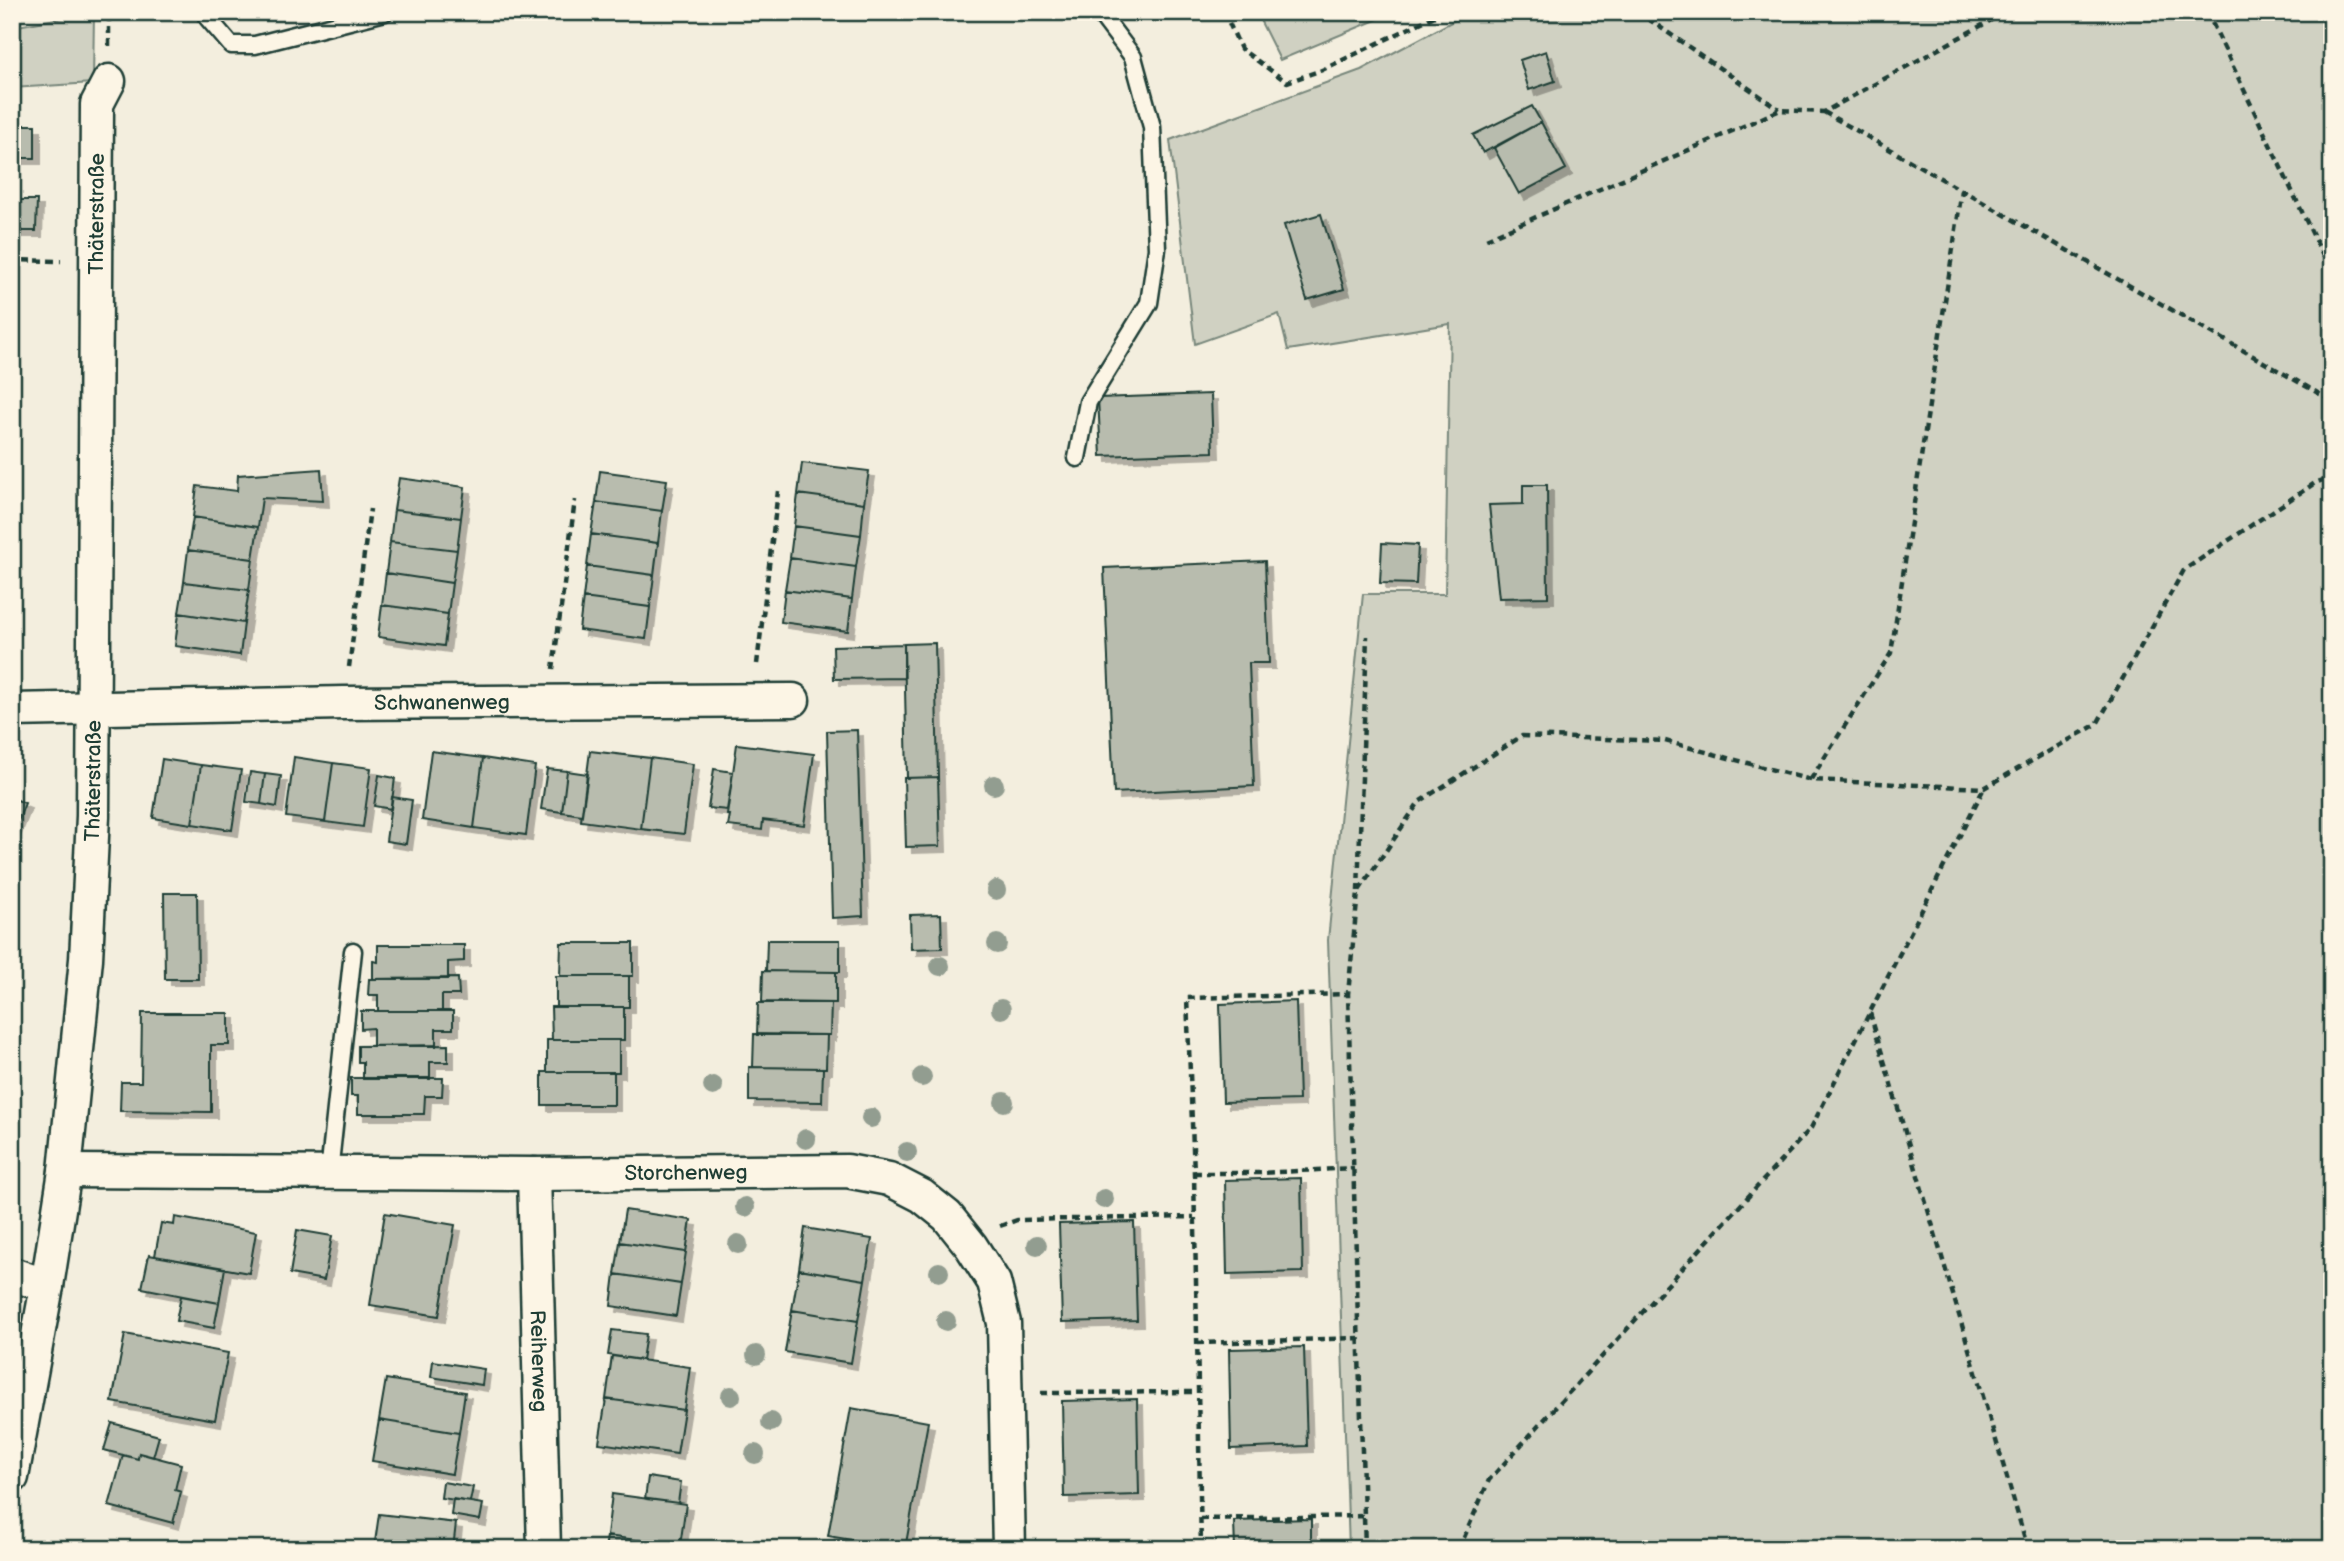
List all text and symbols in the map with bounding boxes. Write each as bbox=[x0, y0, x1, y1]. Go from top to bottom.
street label: Thäterstraße bbox=[84, 153, 109, 275]
street label: Schwanenweg bbox=[374, 689, 510, 715]
street label: Thäterstraße bbox=[79, 720, 106, 842]
street label: Storchenweg bbox=[624, 1159, 748, 1186]
street label: Reiherweg bbox=[525, 1309, 553, 1413]

